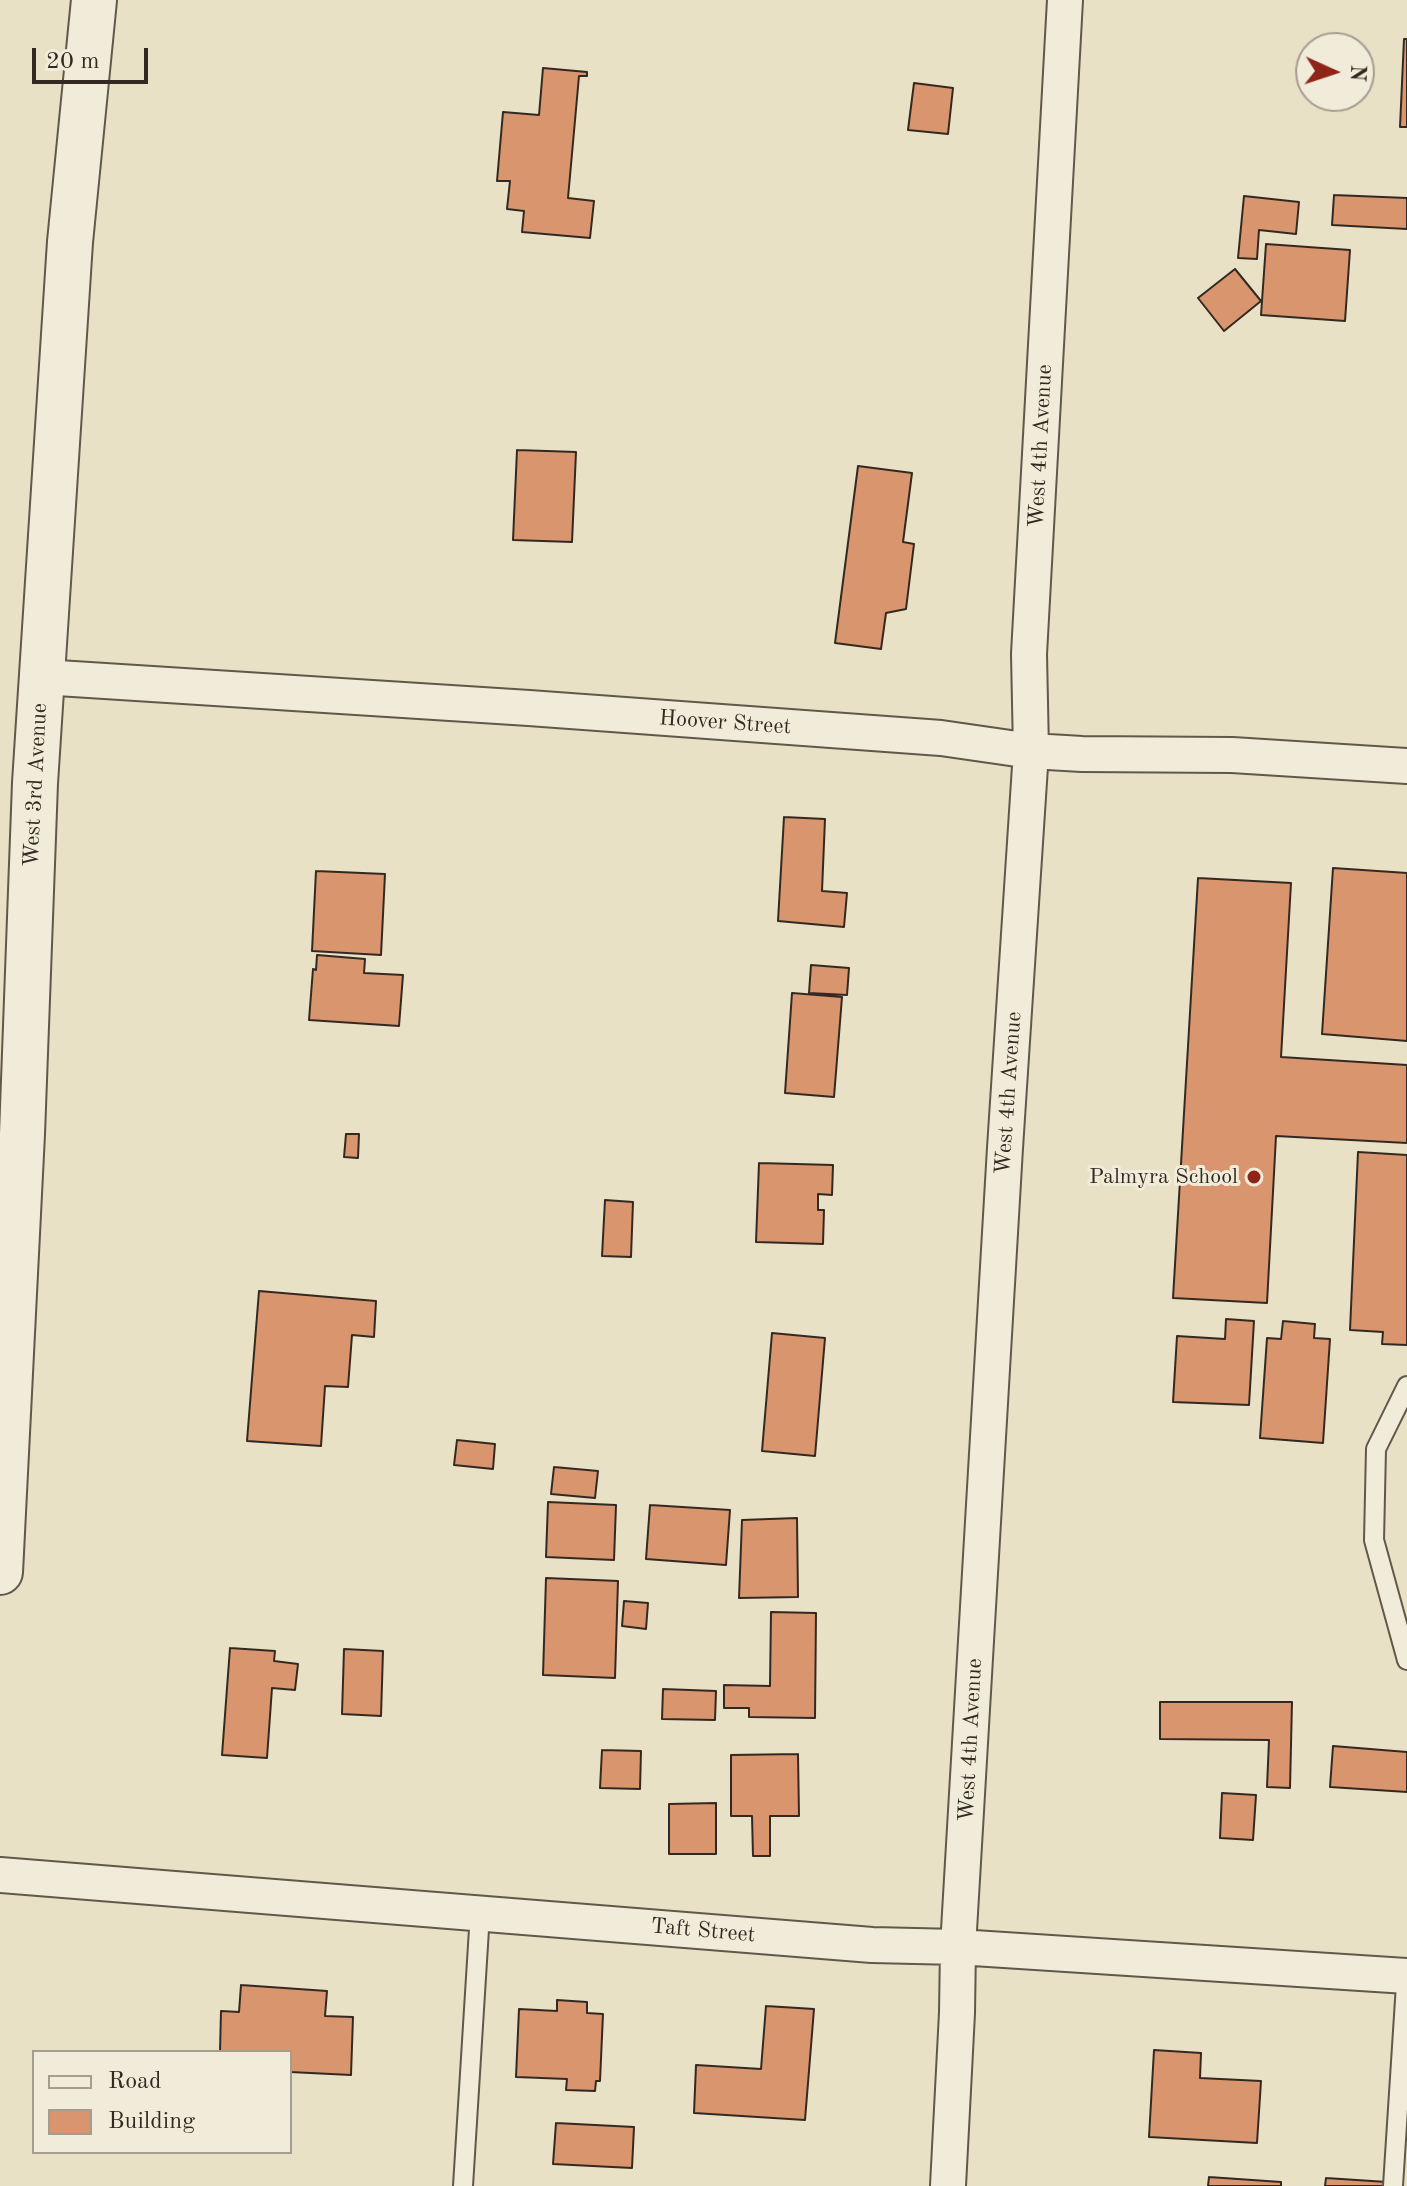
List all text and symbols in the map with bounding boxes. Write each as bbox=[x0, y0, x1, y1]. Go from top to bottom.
scale bar bbox=[36, 32, 152, 82]
north arrow bbox=[1295, 32, 1375, 112]
text: 20 m bbox=[46, 50, 100, 74]
text: N bbox=[1346, 64, 1368, 82]
street label: West 4th Avenue bbox=[1024, 364, 1058, 528]
street label: West 3rd Avenue bbox=[19, 702, 53, 868]
street label: Hoover Street bbox=[658, 705, 792, 741]
street label: West 4th Avenue bbox=[990, 1011, 1028, 1175]
place label: Palmyra School bbox=[1089, 1164, 1238, 1190]
marker: Palmyra School bbox=[1245, 1168, 1263, 1186]
street label: West 4th Avenue bbox=[954, 1658, 988, 1822]
street label: Taft Street bbox=[650, 1913, 756, 1949]
legend bbox=[32, 2050, 292, 2154]
text: Road bbox=[108, 2070, 161, 2094]
text: Building bbox=[108, 2110, 195, 2134]

